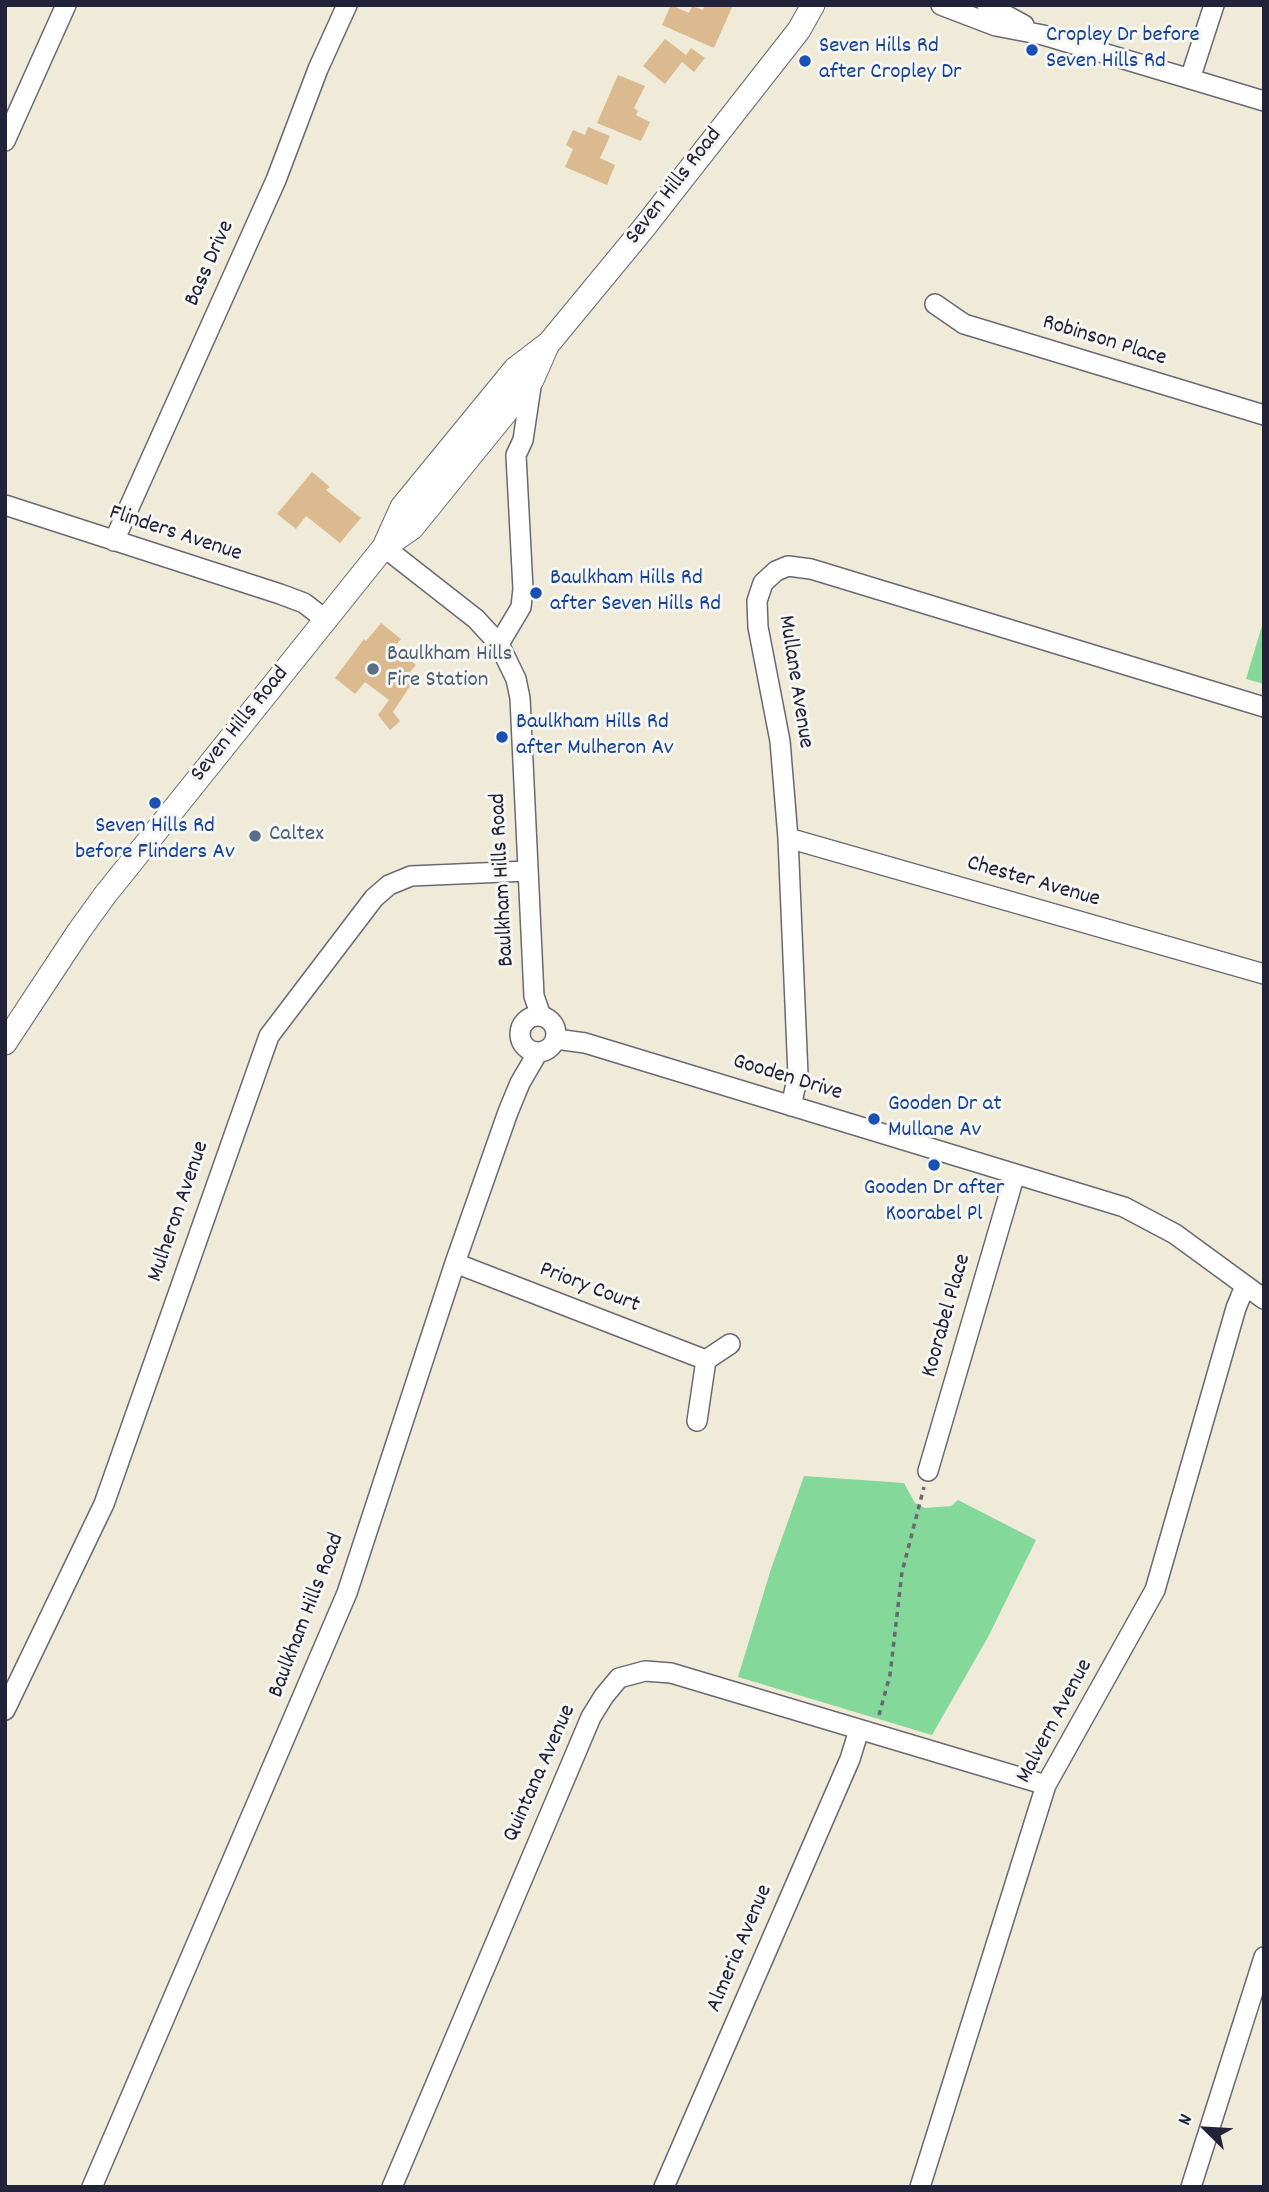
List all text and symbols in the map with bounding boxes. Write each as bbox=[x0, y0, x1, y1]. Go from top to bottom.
place label: Cropley Dr before Seven Hills Rd bbox=[1046, 23, 1200, 77]
place label: Seven Hills Rd after Cropley Dr bbox=[819, 34, 962, 88]
marker: Cropley Dr before Seven Hills Rd bbox=[1024, 42, 1040, 58]
marker: Seven Hills Rd after Cropley Dr bbox=[797, 53, 813, 69]
street label: Seven Hills Road bbox=[621, 123, 729, 251]
street label: Bass Drive bbox=[180, 217, 242, 311]
street label: Robinson Place bbox=[1039, 310, 1169, 374]
street label: Flinders Avenue bbox=[105, 501, 245, 569]
place label: Baulkham Hills Rd after Seven Hills Rd bbox=[550, 566, 721, 620]
marker: Baulkham Hills Rd after Seven Hills Rd bbox=[528, 585, 544, 601]
street label: Mullane Avenue bbox=[770, 614, 818, 750]
place label: Baulkham Hills Fire Station bbox=[387, 642, 513, 696]
marker: Baulkham Hills Fire Station bbox=[365, 661, 381, 677]
street label: Seven Hills Road bbox=[186, 662, 296, 788]
place label: Baulkham Hills Rd after Mulheron Av bbox=[516, 710, 674, 764]
marker: Baulkham Hills Rd after Mulheron Av bbox=[494, 729, 510, 745]
street label: Baulkham Hills Road bbox=[486, 793, 522, 967]
marker: Seven Hills Rd before Flinders Av bbox=[147, 795, 163, 811]
place label: Seven Hills Rd before Flinders Av bbox=[75, 814, 235, 868]
place label: Caltex bbox=[269, 822, 324, 850]
marker: Caltex bbox=[247, 828, 263, 844]
street label: Chester Avenue bbox=[963, 851, 1103, 915]
street label: Gooden Drive bbox=[729, 1049, 845, 1109]
place label: Gooden Dr at Mullane Av bbox=[888, 1092, 1002, 1146]
marker: Gooden Dr at Mullane Av bbox=[866, 1111, 882, 1127]
street label: Mulheron Avenue bbox=[143, 1138, 217, 1286]
marker: Gooden Dr after Koorabel Pl bbox=[926, 1157, 942, 1173]
place label: Gooden Dr after Koorabel Pl bbox=[864, 1176, 1004, 1230]
street label: Koorabel Place bbox=[917, 1251, 979, 1381]
street label: Priory Court bbox=[535, 1257, 643, 1321]
street label: Baulkham Hills Road bbox=[264, 1530, 352, 1702]
street label: Malvern Avenue bbox=[1012, 1655, 1100, 1789]
street label: Quintana Avenue bbox=[498, 1701, 584, 1847]
street label: Almeria Avenue bbox=[702, 1881, 780, 2017]
north arrow bbox=[1171, 2094, 1241, 2164]
text: N bbox=[1172, 2110, 1201, 2130]

